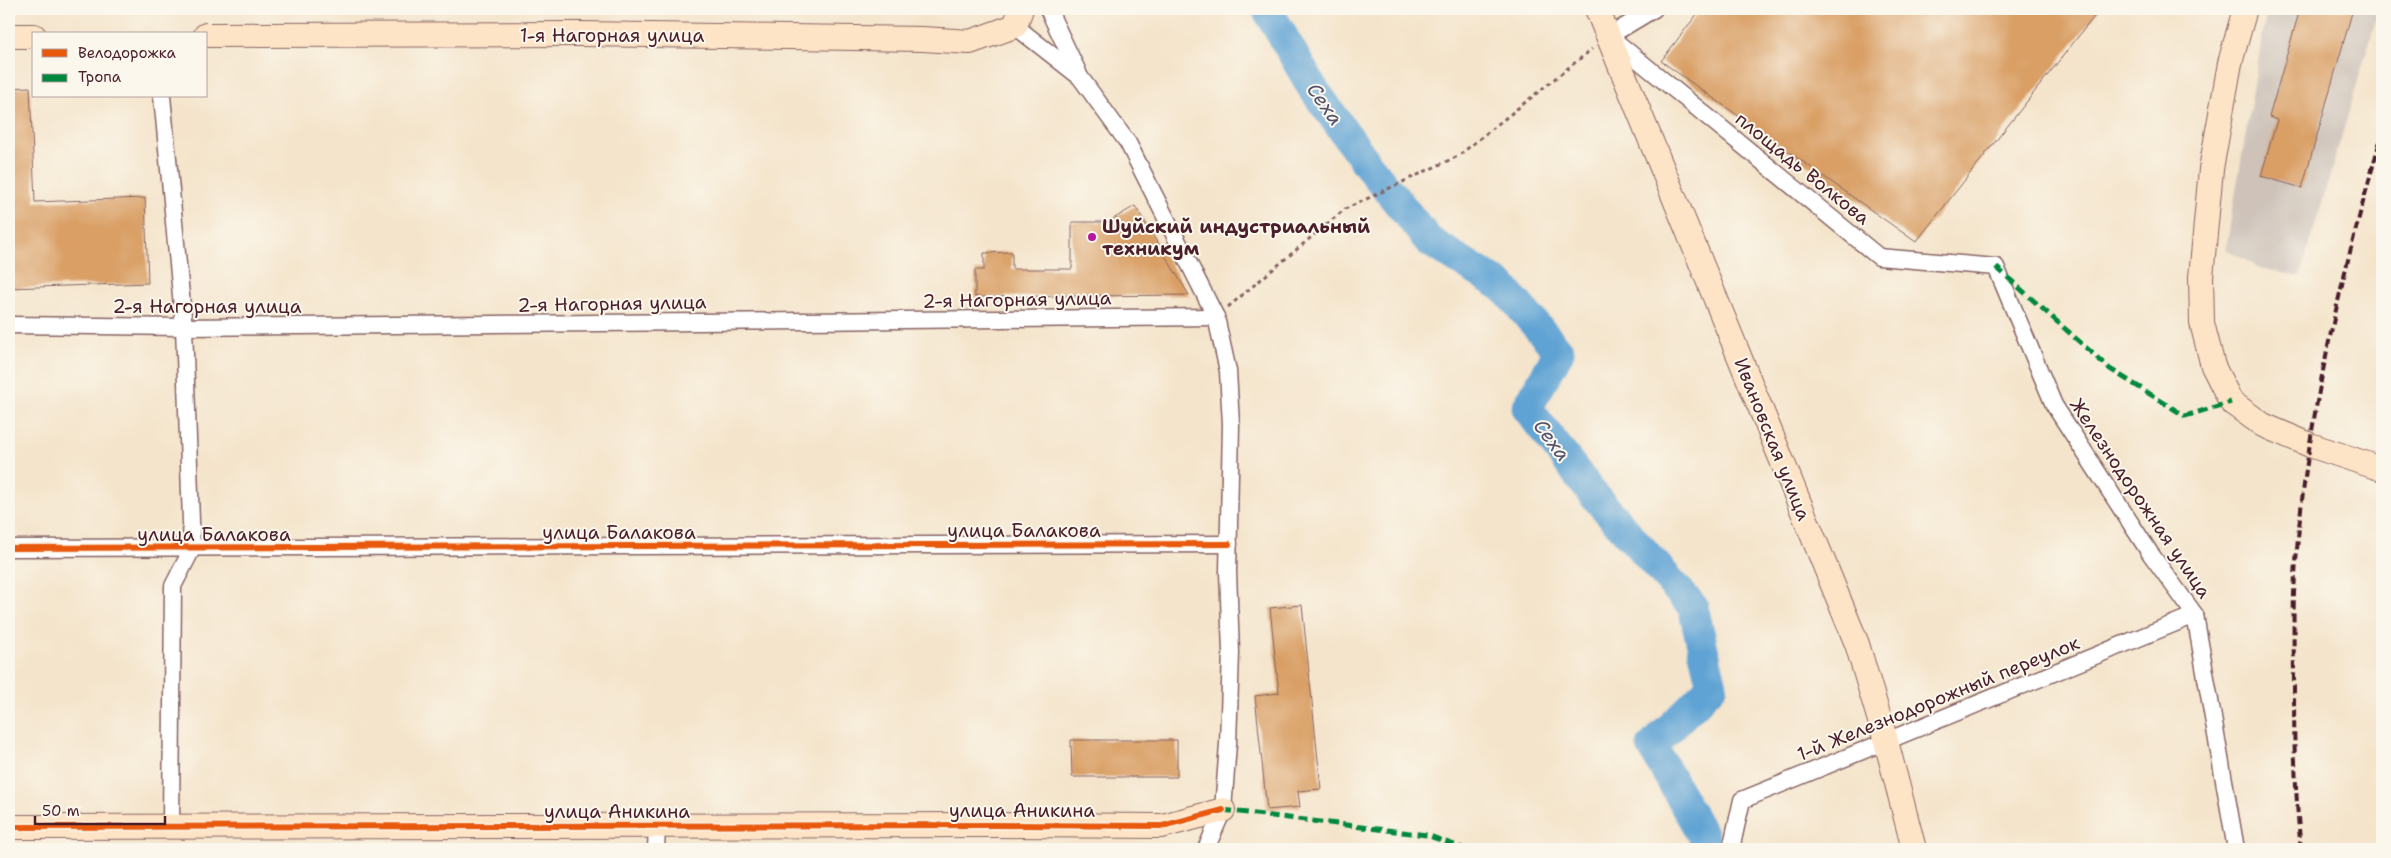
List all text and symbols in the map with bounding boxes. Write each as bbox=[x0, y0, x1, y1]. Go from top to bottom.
street label: 1-я Нагорная улица bbox=[520, 23, 704, 48]
legend bbox=[32, 32, 208, 98]
text: Велодорожка bbox=[78, 43, 177, 63]
text: Тропа bbox=[78, 67, 122, 87]
water label: Сеха bbox=[1301, 78, 1349, 130]
street label: площадь Волкова bbox=[1730, 106, 1875, 230]
place label: Шуйский индустриальный техникум bbox=[1102, 214, 1370, 261]
marker: Шуйский индустриальный техникум bbox=[1086, 231, 1098, 243]
street label: 2-я Нагорная улица bbox=[922, 285, 1112, 314]
street label: 2-я Нагорная улица bbox=[517, 289, 707, 318]
street label: 2-я Нагорная улица bbox=[112, 294, 302, 319]
street label: Ивановская улица bbox=[1729, 354, 1817, 524]
street label: Железнодорожная улица bbox=[2064, 393, 2217, 603]
water label: Сеха bbox=[1528, 414, 1576, 466]
street label: улица Балакова bbox=[947, 518, 1101, 543]
street label: улица Балакова bbox=[542, 520, 696, 545]
street label: улица Балакова bbox=[137, 522, 291, 547]
street label: 1-й Железнодорожный переулок bbox=[1793, 630, 2083, 767]
scale bar bbox=[35, 793, 165, 825]
street label: улица Аникина bbox=[949, 798, 1095, 823]
street label: улица Аникина bbox=[544, 799, 690, 824]
text: 50 m bbox=[42, 801, 80, 821]

